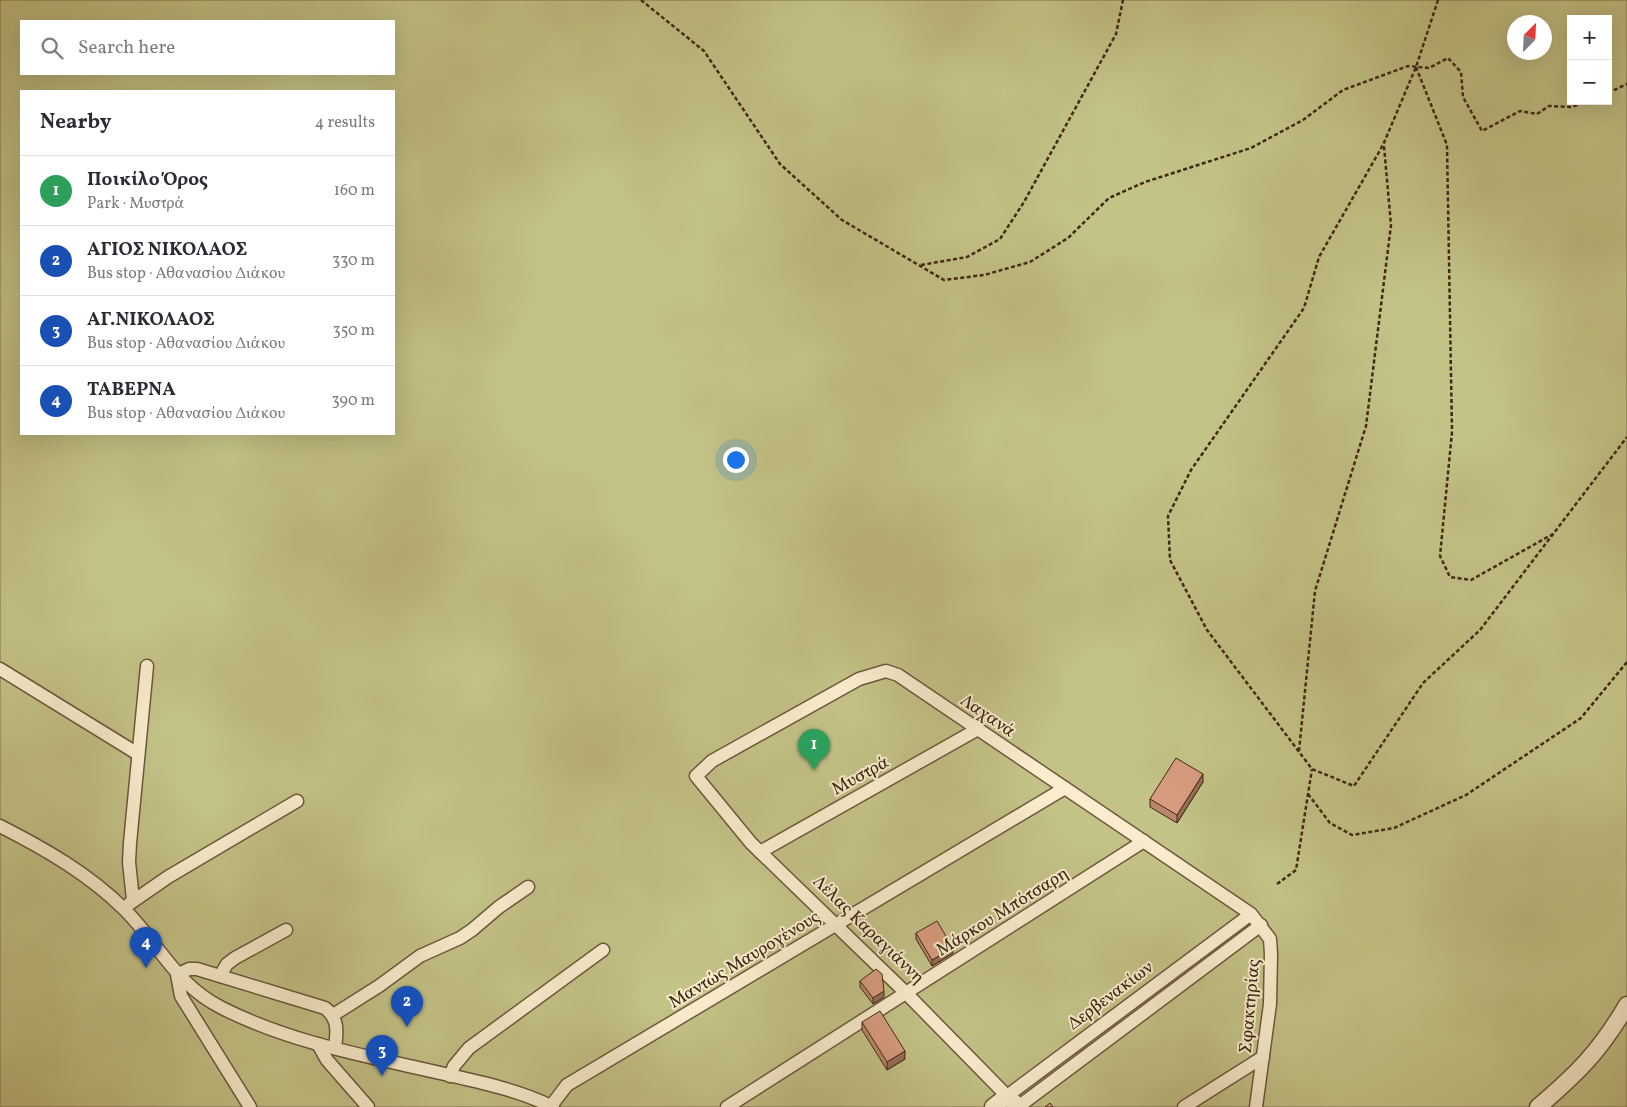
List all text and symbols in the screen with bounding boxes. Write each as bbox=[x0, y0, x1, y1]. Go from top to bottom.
north arrow bbox=[1507, 15, 1552, 60]
map controls bbox=[1567, 15, 1612, 105]
button: + bbox=[1567, 15, 1612, 60]
search box bbox=[20, 20, 395, 75]
icon: search bbox=[38, 34, 66, 62]
text: Search here bbox=[78, 35, 175, 61]
button: − bbox=[1567, 60, 1612, 105]
text: Nearby bbox=[40, 108, 111, 137]
text: 4 results bbox=[315, 112, 375, 134]
text: Ποικίλο Όρος bbox=[87, 167, 208, 193]
text: 1 bbox=[53, 180, 59, 202]
text: 160 m bbox=[334, 180, 375, 202]
text: Park · Μυστρά bbox=[87, 193, 184, 215]
text: ΑΓΙΟΣ ΝΙΚΟΛΑΟΣ bbox=[87, 237, 247, 263]
text: 2 bbox=[52, 250, 60, 272]
text: 330 m bbox=[332, 250, 375, 272]
text: Bus stop · Αθανασίου Διάκου bbox=[87, 263, 285, 285]
text: ΑΓ.ΝΙΚΟΛΑΟΣ bbox=[87, 307, 215, 333]
text: 3 bbox=[52, 320, 60, 342]
text: 350 m bbox=[332, 320, 375, 342]
text: Bus stop · Αθανασίου Διάκου bbox=[87, 333, 285, 355]
text: ΤΑΒΕΡΝΑ bbox=[87, 377, 176, 403]
text: 4 bbox=[51, 390, 61, 412]
text: 390 m bbox=[332, 390, 375, 412]
text: Bus stop · Αθανασίου Διάκου bbox=[87, 403, 285, 425]
your location bbox=[723, 447, 749, 473]
street label: Λαχανά bbox=[955, 689, 1020, 744]
pin: 1 bbox=[798, 729, 830, 770]
street label: Μυστρά bbox=[828, 750, 894, 802]
street label: Μάρκου Μπότσαρη bbox=[932, 861, 1074, 963]
street label: Λέλας Καραγιάννη bbox=[806, 870, 930, 990]
street label: Μαντώς Μαυρογένους bbox=[664, 905, 825, 1015]
pin: 4 bbox=[130, 927, 162, 968]
street label: Δερβενακίων bbox=[1063, 955, 1159, 1037]
street label: Σφακτηρίας bbox=[1234, 958, 1267, 1054]
pin: 2 bbox=[391, 986, 423, 1027]
pin: 3 bbox=[366, 1035, 398, 1076]

